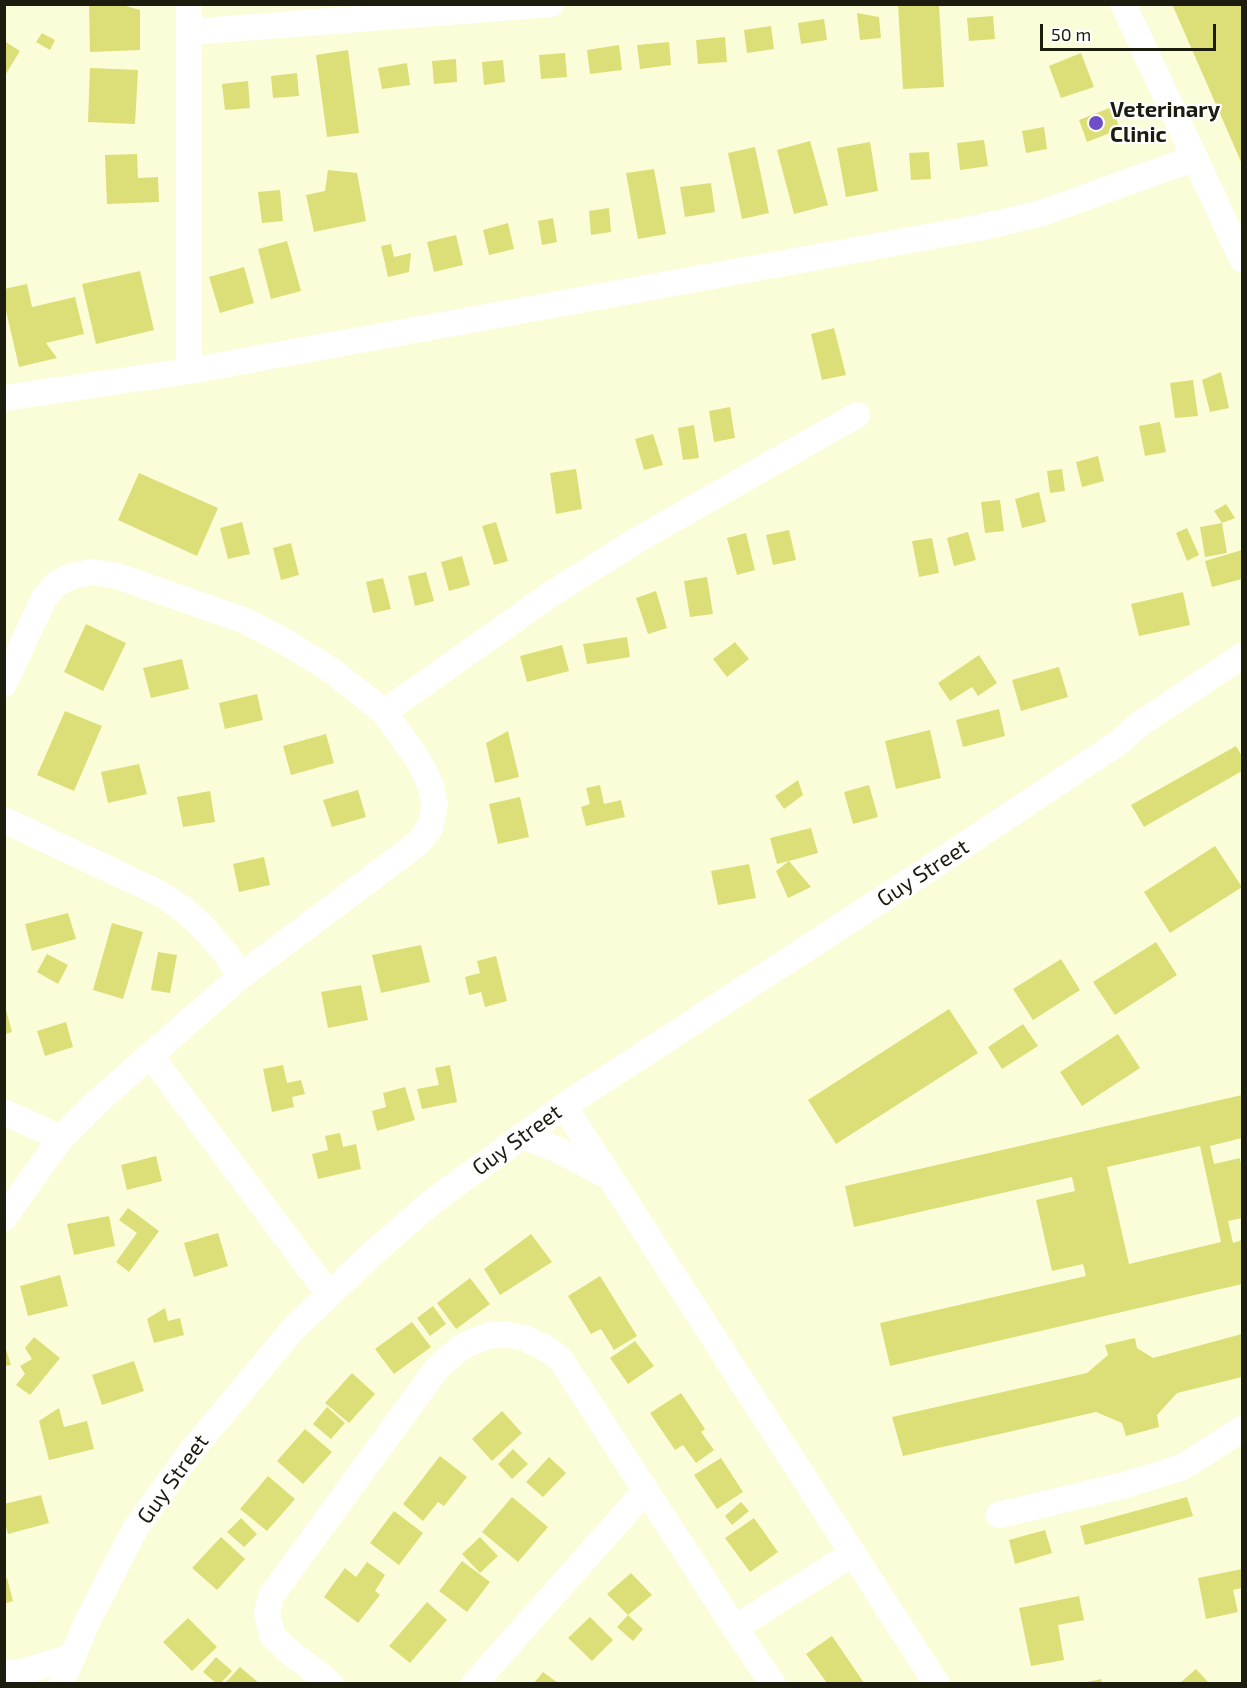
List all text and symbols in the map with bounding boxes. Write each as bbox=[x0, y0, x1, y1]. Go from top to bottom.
scale bar bbox=[1043, 12, 1218, 50]
text: 50 m bbox=[1051, 23, 1091, 45]
place label: Veterinary Clinic bbox=[1110, 97, 1220, 148]
marker: Veterinary Clinic bbox=[1087, 114, 1105, 132]
street label: Guy Street bbox=[872, 834, 974, 912]
street label: Guy Street bbox=[467, 1099, 567, 1181]
street label: Guy Street bbox=[132, 1429, 214, 1529]

